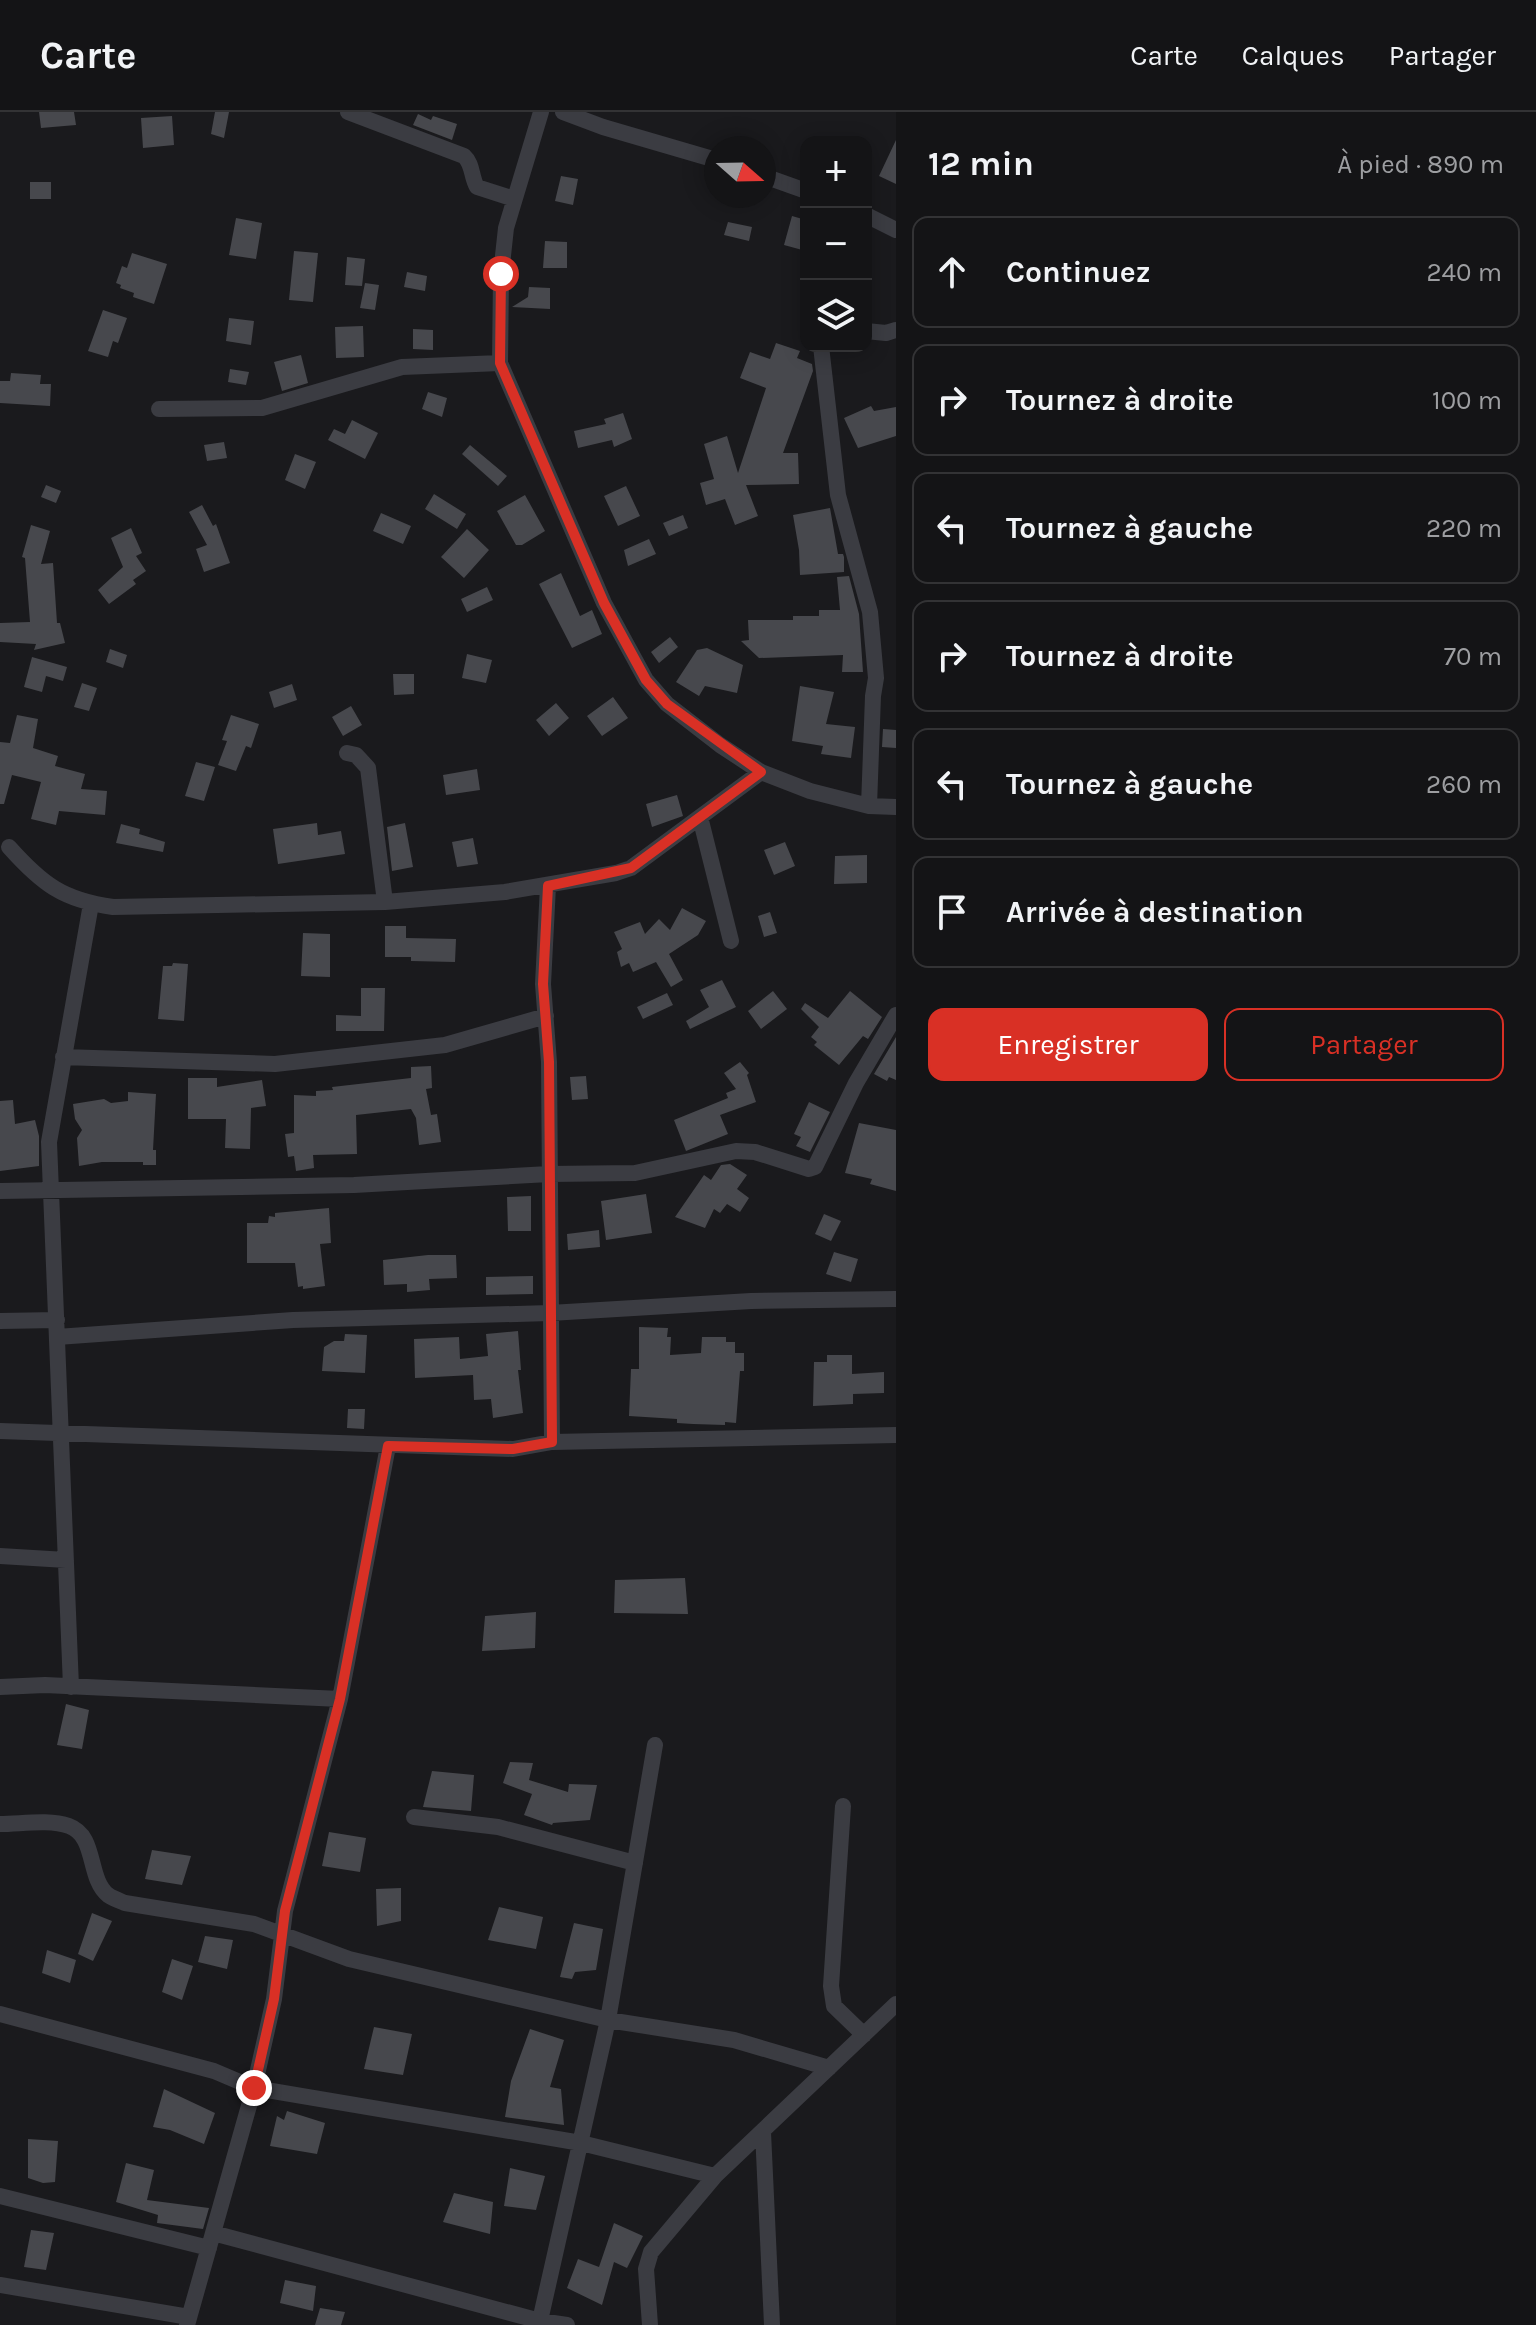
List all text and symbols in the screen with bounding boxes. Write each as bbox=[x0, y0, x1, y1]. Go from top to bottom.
text: Carte bbox=[40, 33, 136, 78]
text: Carte bbox=[1130, 39, 1198, 72]
text: Calques bbox=[1242, 39, 1345, 72]
text: Partager bbox=[1389, 39, 1496, 72]
north arrow bbox=[704, 136, 776, 208]
map controls bbox=[800, 136, 872, 352]
button: + bbox=[800, 136, 872, 208]
text: 12 min bbox=[928, 144, 1034, 184]
text: À pied · 890 m bbox=[1337, 149, 1504, 180]
button: − bbox=[800, 208, 872, 280]
icon: ahead bbox=[930, 250, 974, 294]
text: Continuez bbox=[1006, 254, 1151, 290]
route start bbox=[483, 256, 519, 292]
text: 240 m bbox=[1426, 257, 1502, 288]
button: layers bbox=[800, 280, 872, 352]
icon: right bbox=[930, 378, 974, 422]
text: Tournez à droite bbox=[1006, 382, 1234, 418]
text: 100 m bbox=[1432, 385, 1502, 416]
icon: left bbox=[930, 506, 974, 550]
text: Tournez à gauche bbox=[1006, 510, 1253, 546]
text: 220 m bbox=[1426, 513, 1502, 544]
icon: right bbox=[930, 634, 974, 678]
text: Tournez à droite bbox=[1006, 638, 1234, 674]
text: 70 m bbox=[1444, 641, 1502, 672]
icon: left bbox=[930, 762, 974, 806]
text: Tournez à gauche bbox=[1006, 766, 1253, 802]
text: 260 m bbox=[1426, 769, 1502, 800]
icon: arrive bbox=[930, 890, 974, 934]
text: Arrivée à destination bbox=[1006, 894, 1304, 930]
button: Enregistrer bbox=[928, 1008, 1208, 1081]
button: Partager bbox=[1224, 1008, 1504, 1081]
route end bbox=[236, 2070, 272, 2106]

